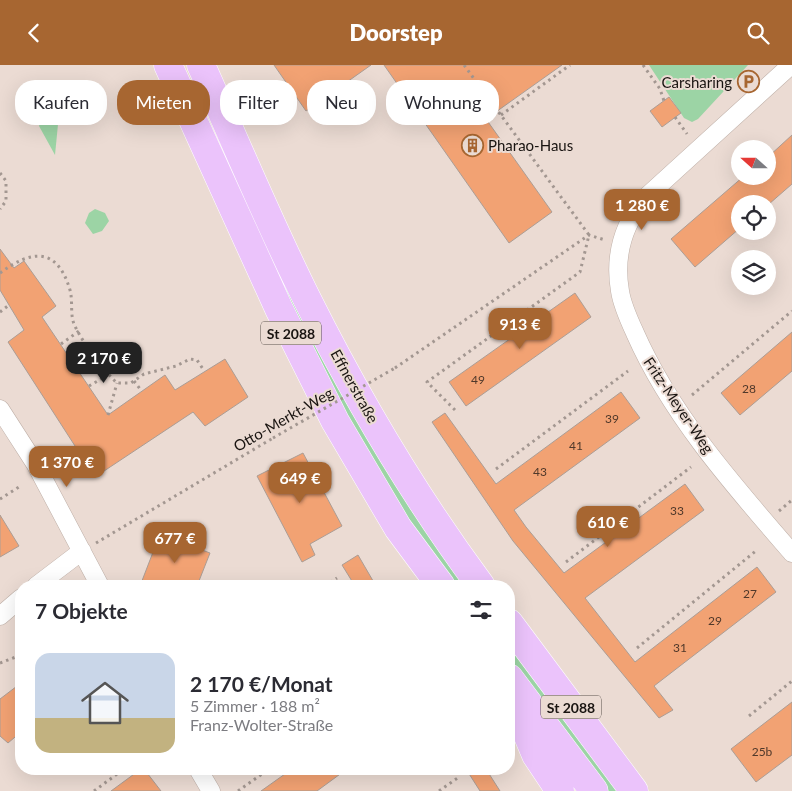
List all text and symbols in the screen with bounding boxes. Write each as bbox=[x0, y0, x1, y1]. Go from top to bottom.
icon: back bbox=[20, 19, 48, 47]
text: Doorstep bbox=[349, 19, 443, 46]
icon: search bbox=[744, 19, 772, 47]
parking icon: Carsharing bbox=[736, 70, 760, 94]
place label: Carsharing bbox=[662, 73, 732, 91]
chip: Kaufen bbox=[15, 80, 107, 125]
chip: Mieten bbox=[117, 80, 210, 125]
chip: Filter bbox=[220, 80, 297, 125]
chip: Neu bbox=[307, 80, 376, 125]
chip: Wohnung bbox=[386, 80, 499, 125]
building icon: Pharao-Haus bbox=[460, 133, 484, 157]
place label: Pharao-Haus bbox=[488, 136, 573, 154]
north arrow bbox=[731, 140, 776, 185]
map controls bbox=[731, 140, 776, 295]
pin: 1 280 € bbox=[596, 189, 688, 231]
text: 1 280 € bbox=[615, 195, 669, 214]
button: locate bbox=[731, 195, 776, 240]
button: layers bbox=[731, 250, 776, 295]
pin: 913 € bbox=[485, 307, 555, 350]
text: 913 € bbox=[499, 314, 541, 333]
road number: St 2088 bbox=[261, 321, 321, 345]
pin: 2 170 € bbox=[58, 341, 150, 384]
street label: Effnerstraße bbox=[327, 346, 383, 426]
text: 2 170 € bbox=[77, 348, 131, 367]
street label: Fritz-Meyer-Weg bbox=[640, 353, 718, 457]
house number: 49 bbox=[471, 372, 485, 387]
house number: 28 bbox=[742, 381, 756, 396]
street label: Otto-Merkt-Weg bbox=[230, 383, 336, 455]
house number: 39 bbox=[605, 411, 619, 426]
house number: 41 bbox=[569, 438, 583, 453]
pin: 1 370 € bbox=[21, 445, 113, 488]
text: 1 370 € bbox=[40, 452, 94, 471]
pin: 649 € bbox=[265, 461, 335, 504]
house number: 43 bbox=[533, 464, 547, 479]
text: 649 € bbox=[279, 468, 321, 487]
house number: 33 bbox=[670, 503, 684, 518]
pin: 610 € bbox=[573, 505, 643, 548]
text: 610 € bbox=[587, 512, 629, 531]
pin: 677 € bbox=[140, 521, 210, 564]
text: 677 € bbox=[154, 528, 196, 547]
house number: 27 bbox=[743, 586, 757, 601]
icon: filters bbox=[467, 596, 495, 624]
text: 7 Objekte bbox=[35, 598, 128, 623]
house number: 29 bbox=[708, 613, 722, 628]
house number: 31 bbox=[673, 640, 687, 655]
text: 2 170 €/Monat bbox=[190, 671, 333, 696]
icon: home bbox=[75, 673, 135, 733]
road number: St 2088 bbox=[541, 695, 601, 719]
text: 5 Zimmer · 188 m² bbox=[190, 696, 320, 715]
text: Franz-Wolter-Straße bbox=[190, 715, 333, 734]
house number: 25b bbox=[752, 744, 773, 759]

